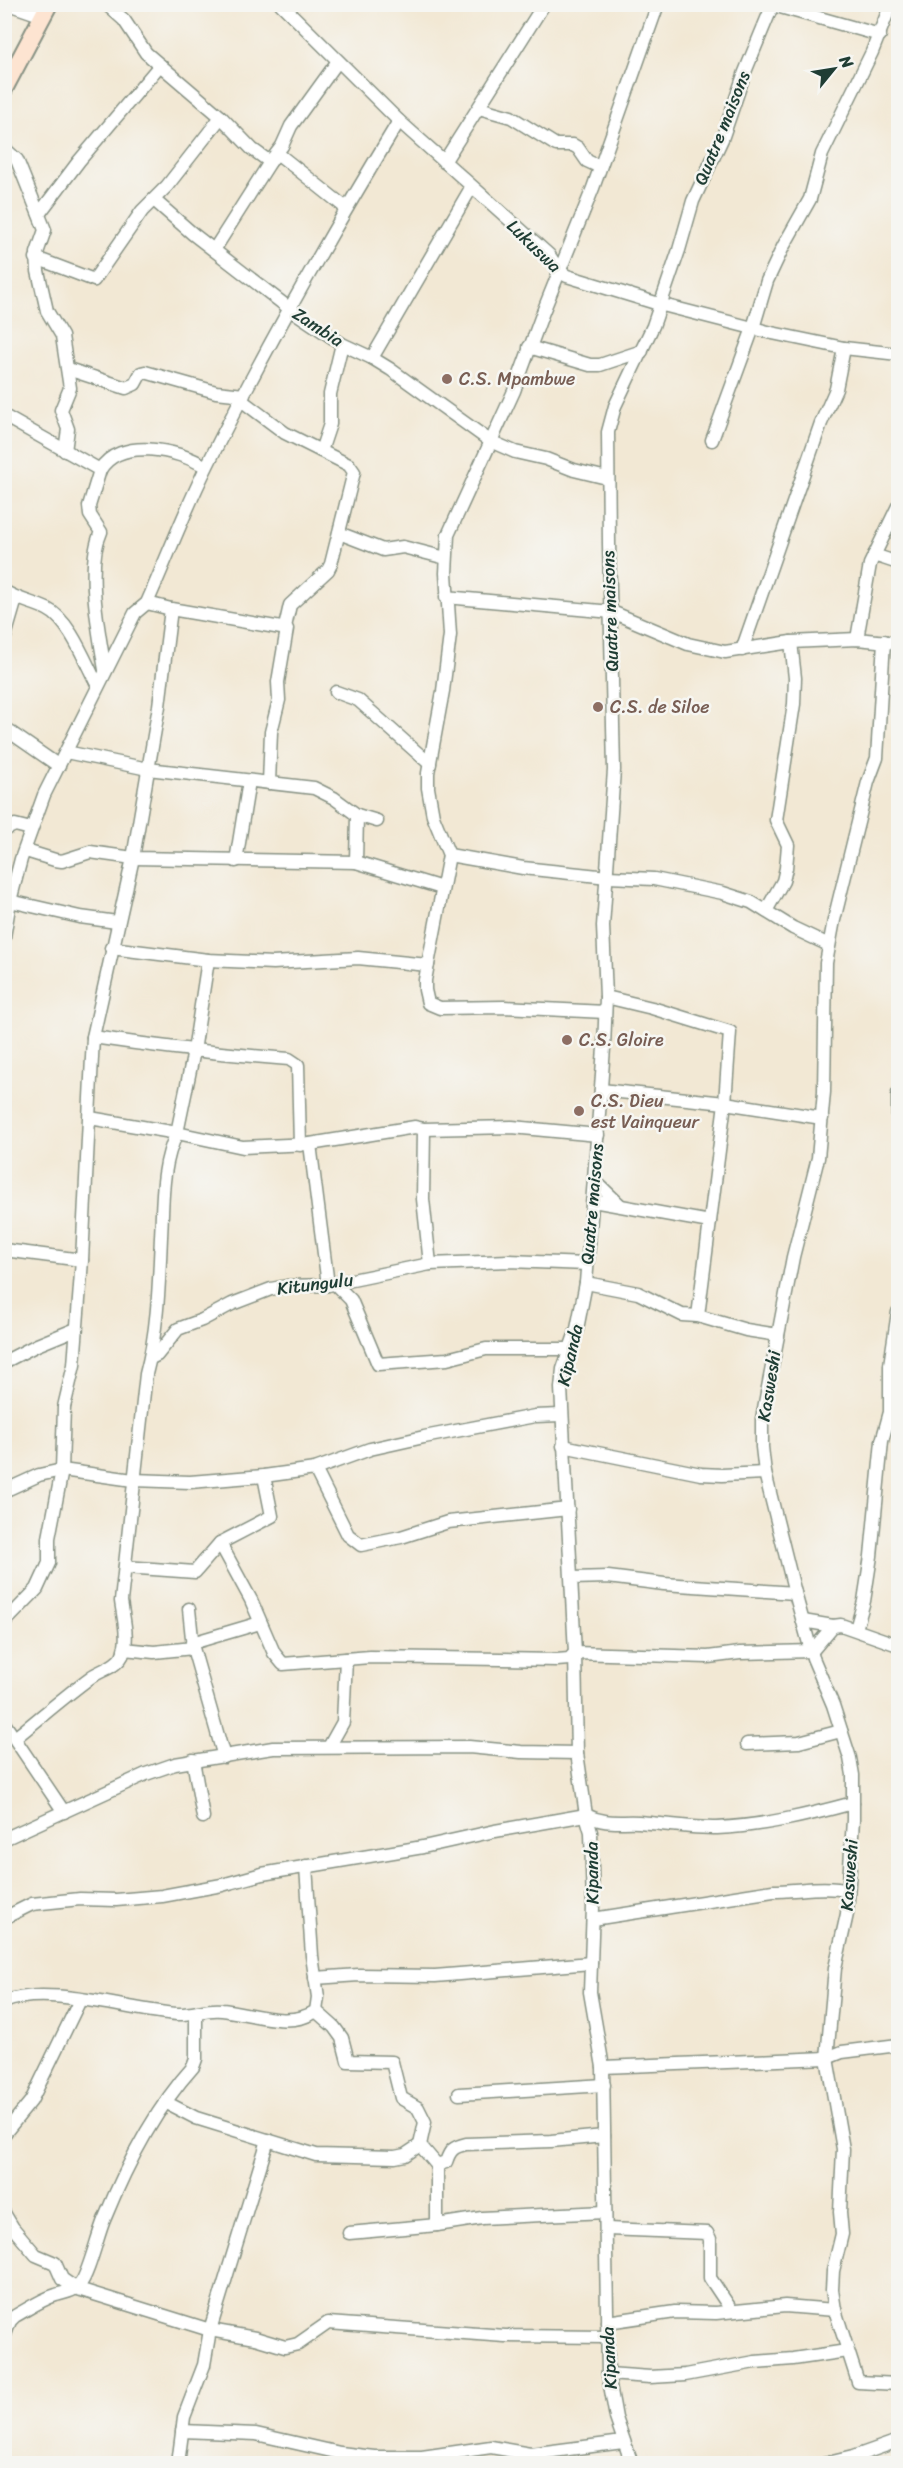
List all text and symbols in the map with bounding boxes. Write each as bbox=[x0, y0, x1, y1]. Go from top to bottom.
north arrow bbox=[804, 39, 864, 99]
text: N bbox=[831, 49, 862, 75]
street label: Quatre maisons bbox=[684, 65, 760, 190]
street label: Lukuswa bbox=[499, 211, 569, 281]
street label: Zambia bbox=[286, 298, 350, 356]
place label: C.S. Mpambwe bbox=[459, 363, 575, 395]
marker: C.S. Mpambwe bbox=[440, 372, 454, 386]
street label: Quatre maisons bbox=[592, 549, 628, 672]
place label: C.S. de Siloe bbox=[610, 691, 709, 723]
marker: C.S. de Siloe bbox=[591, 700, 605, 714]
place label: C.S. Gloire bbox=[579, 1024, 664, 1056]
marker: C.S. Gloire bbox=[560, 1033, 574, 1047]
place label: C.S. Dieu est Vainqueur bbox=[591, 1085, 701, 1138]
marker: C.S. Dieu est Vainqueur bbox=[572, 1104, 586, 1118]
street label: Quatre maisons bbox=[571, 1142, 613, 1266]
street label: Kitungulu bbox=[275, 1263, 355, 1305]
street label: Kipanda bbox=[547, 1321, 593, 1389]
street label: Kasweshi bbox=[748, 1347, 791, 1424]
street label: Kasweshi bbox=[831, 1837, 868, 1912]
street label: Kipanda bbox=[575, 1841, 609, 1905]
street label: Kipanda bbox=[591, 2326, 627, 2390]

